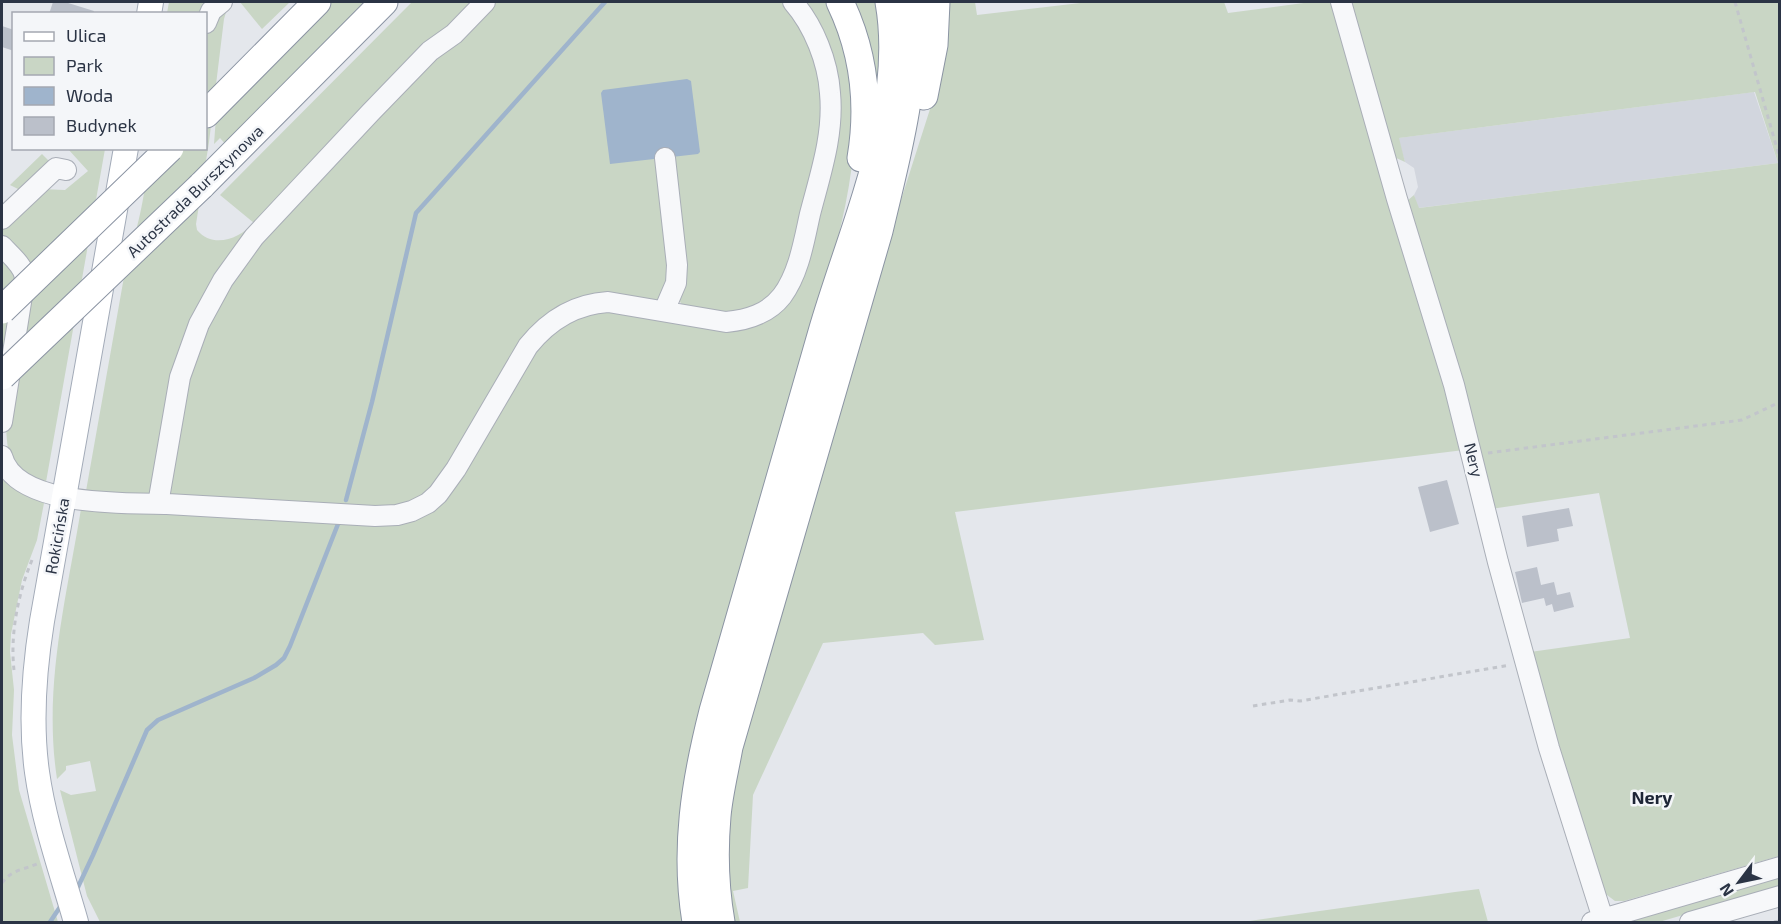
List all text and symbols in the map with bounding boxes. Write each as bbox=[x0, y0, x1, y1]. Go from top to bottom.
legend bbox=[12, 12, 207, 150]
text: Ulica bbox=[66, 24, 106, 46]
text: Park bbox=[66, 54, 103, 76]
text: Woda bbox=[66, 84, 113, 106]
text: Budynek bbox=[66, 114, 137, 136]
street label: Autostrada Bursztynowa bbox=[123, 121, 267, 261]
street label: Nery bbox=[1461, 441, 1488, 480]
street label: Rokicińska bbox=[40, 496, 73, 576]
district label: Nery bbox=[1631, 786, 1673, 808]
north arrow bbox=[1709, 852, 1769, 912]
text: N bbox=[1715, 880, 1737, 900]

